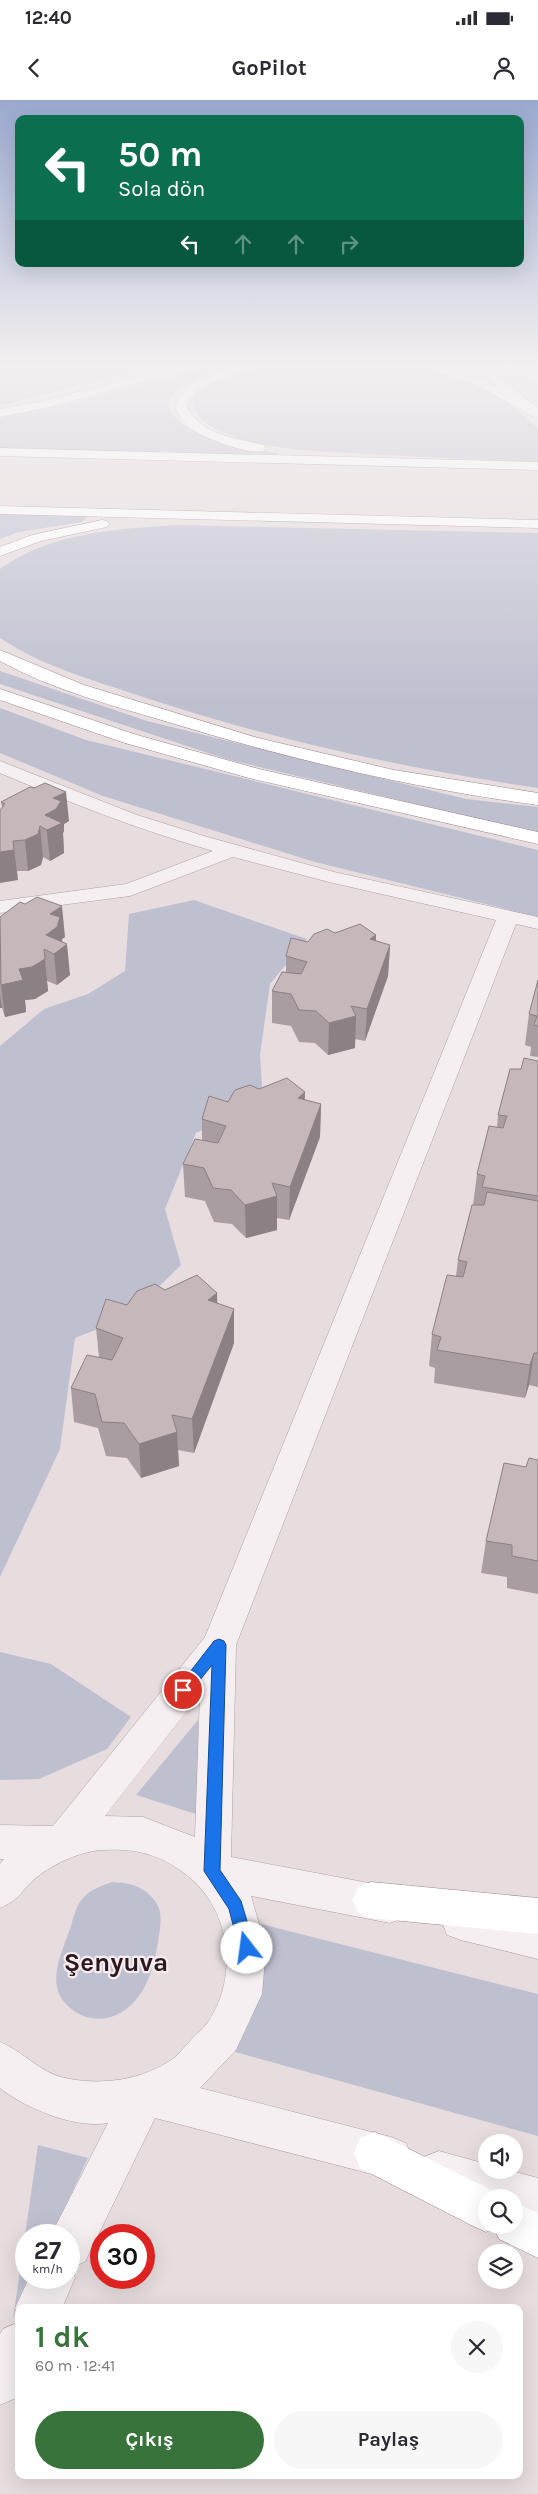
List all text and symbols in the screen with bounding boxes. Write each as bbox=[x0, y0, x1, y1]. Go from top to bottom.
text: 12:40 bbox=[25, 7, 72, 29]
icon: back bbox=[20, 54, 48, 82]
icon: person bbox=[490, 54, 518, 82]
text: GoPilot bbox=[231, 55, 307, 81]
text: 50 m bbox=[118, 134, 203, 175]
icon: left bbox=[35, 135, 100, 200]
text: Sola dön bbox=[118, 176, 205, 202]
icon: left bbox=[176, 230, 204, 258]
icon: ahead bbox=[229, 230, 257, 258]
icon: ahead bbox=[282, 230, 310, 258]
icon: right bbox=[335, 230, 363, 258]
pin bbox=[162, 1669, 204, 1711]
icon: arrive bbox=[169, 1676, 197, 1704]
position arrow bbox=[220, 1921, 272, 1973]
district label: Şenyuva bbox=[64, 1947, 168, 1978]
map controls bbox=[478, 2134, 523, 2289]
button: sound bbox=[478, 2134, 523, 2179]
button: search bbox=[478, 2189, 523, 2234]
speed limit sign: 30 bbox=[90, 2224, 155, 2289]
text: 27 bbox=[34, 2236, 61, 2265]
button: layers bbox=[478, 2244, 523, 2289]
text: km/h bbox=[32, 2262, 63, 2276]
text: 1 dk bbox=[35, 2319, 89, 2355]
button: close bbox=[451, 2321, 503, 2373]
text: 60 m · 12:41 bbox=[35, 2356, 115, 2375]
button: Çıkış bbox=[35, 2411, 264, 2469]
button: Paylaş bbox=[274, 2411, 503, 2469]

